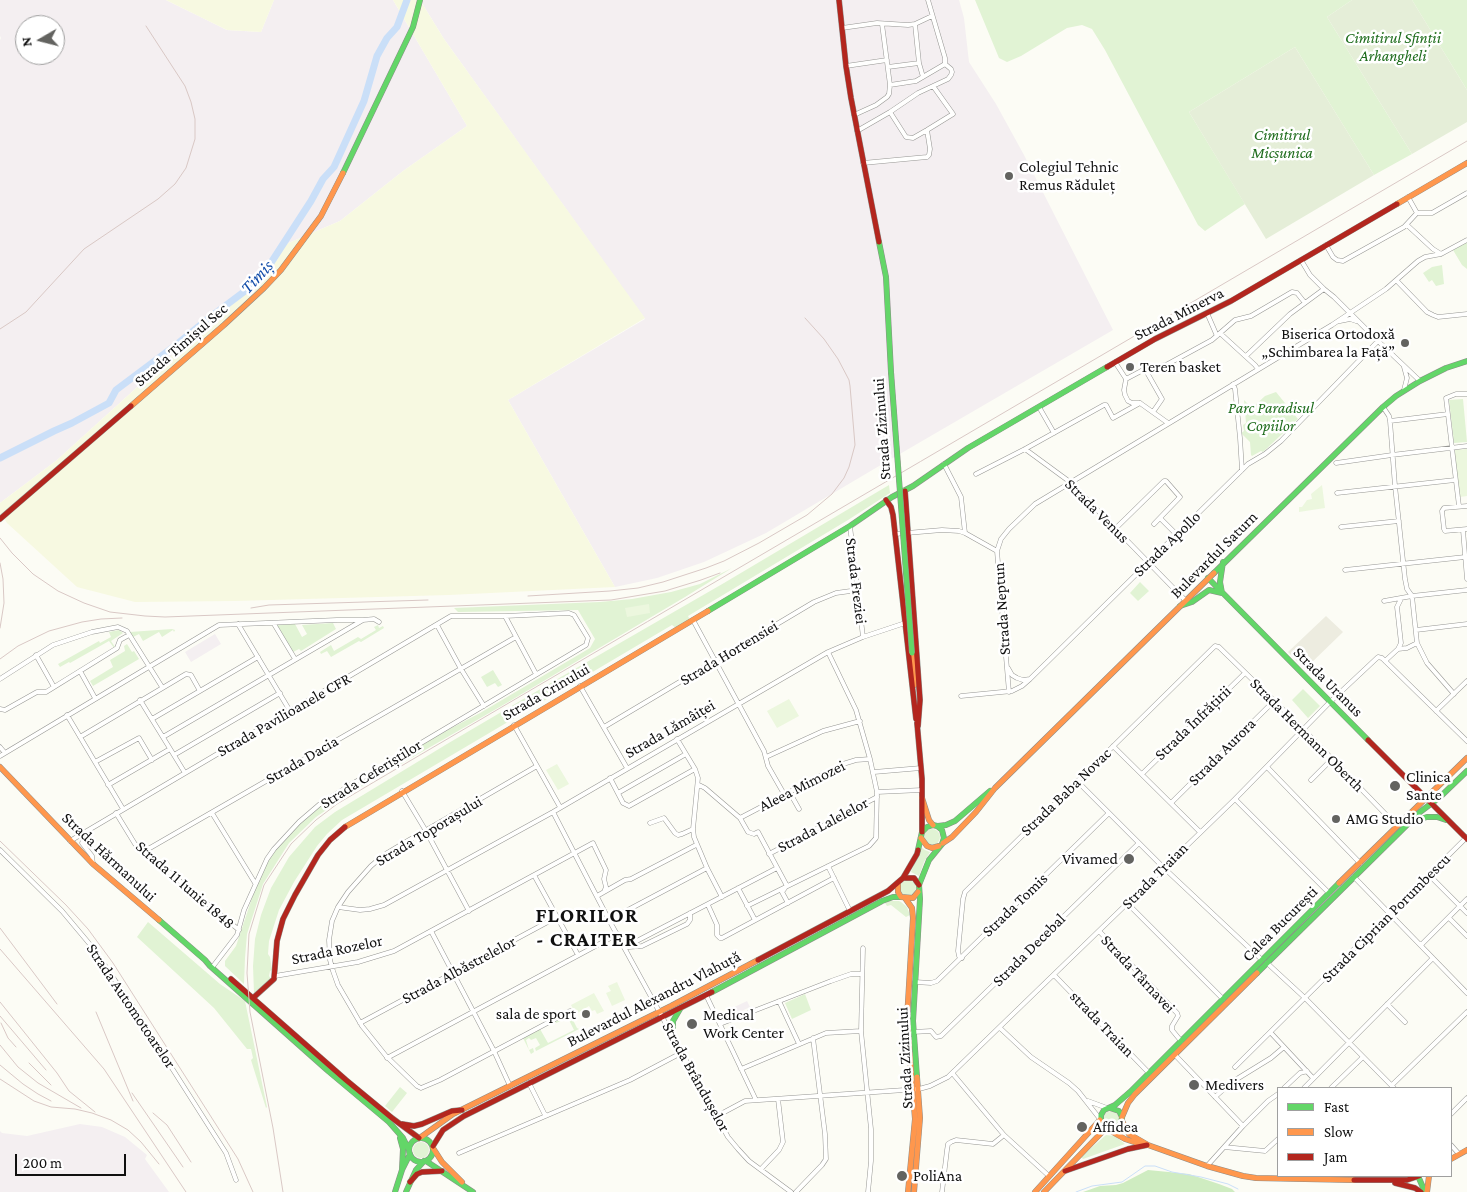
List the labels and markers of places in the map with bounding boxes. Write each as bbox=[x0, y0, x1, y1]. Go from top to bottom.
place label: Colegiul Tehnic Remus Răduleț bbox=[1019, 157, 1118, 195]
marker: Colegiul Tehnic Remus Răduleț bbox=[1003, 170, 1015, 182]
place label: Biserica Ortodoxă „Schimbarea la Față” bbox=[1261, 324, 1395, 362]
marker: Biserica Ortodoxă „Schimbarea la Față” bbox=[1399, 337, 1411, 349]
place label: Teren basket bbox=[1140, 357, 1221, 377]
marker: Teren basket bbox=[1124, 361, 1136, 373]
place label: Clinica Sante bbox=[1406, 767, 1451, 805]
marker: Clinica Sante bbox=[1388, 779, 1402, 793]
place label: AMG Studio bbox=[1346, 809, 1423, 829]
marker: AMG Studio bbox=[1330, 813, 1342, 825]
place label: Vivamed bbox=[1062, 849, 1118, 869]
marker: Vivamed bbox=[1122, 852, 1136, 866]
place label: sala de sport bbox=[496, 1004, 576, 1024]
place label: Medical Work Center bbox=[703, 1005, 784, 1043]
marker: sala de sport bbox=[580, 1008, 592, 1020]
marker: Medical Work Center bbox=[685, 1017, 699, 1031]
place label: Medivers bbox=[1205, 1075, 1264, 1095]
marker: Medivers bbox=[1187, 1078, 1201, 1092]
place label: Affidea bbox=[1093, 1117, 1138, 1137]
marker: Affidea bbox=[1075, 1120, 1089, 1134]
place label: PoliAna bbox=[913, 1166, 962, 1186]
marker: PoliAna bbox=[895, 1169, 909, 1183]

